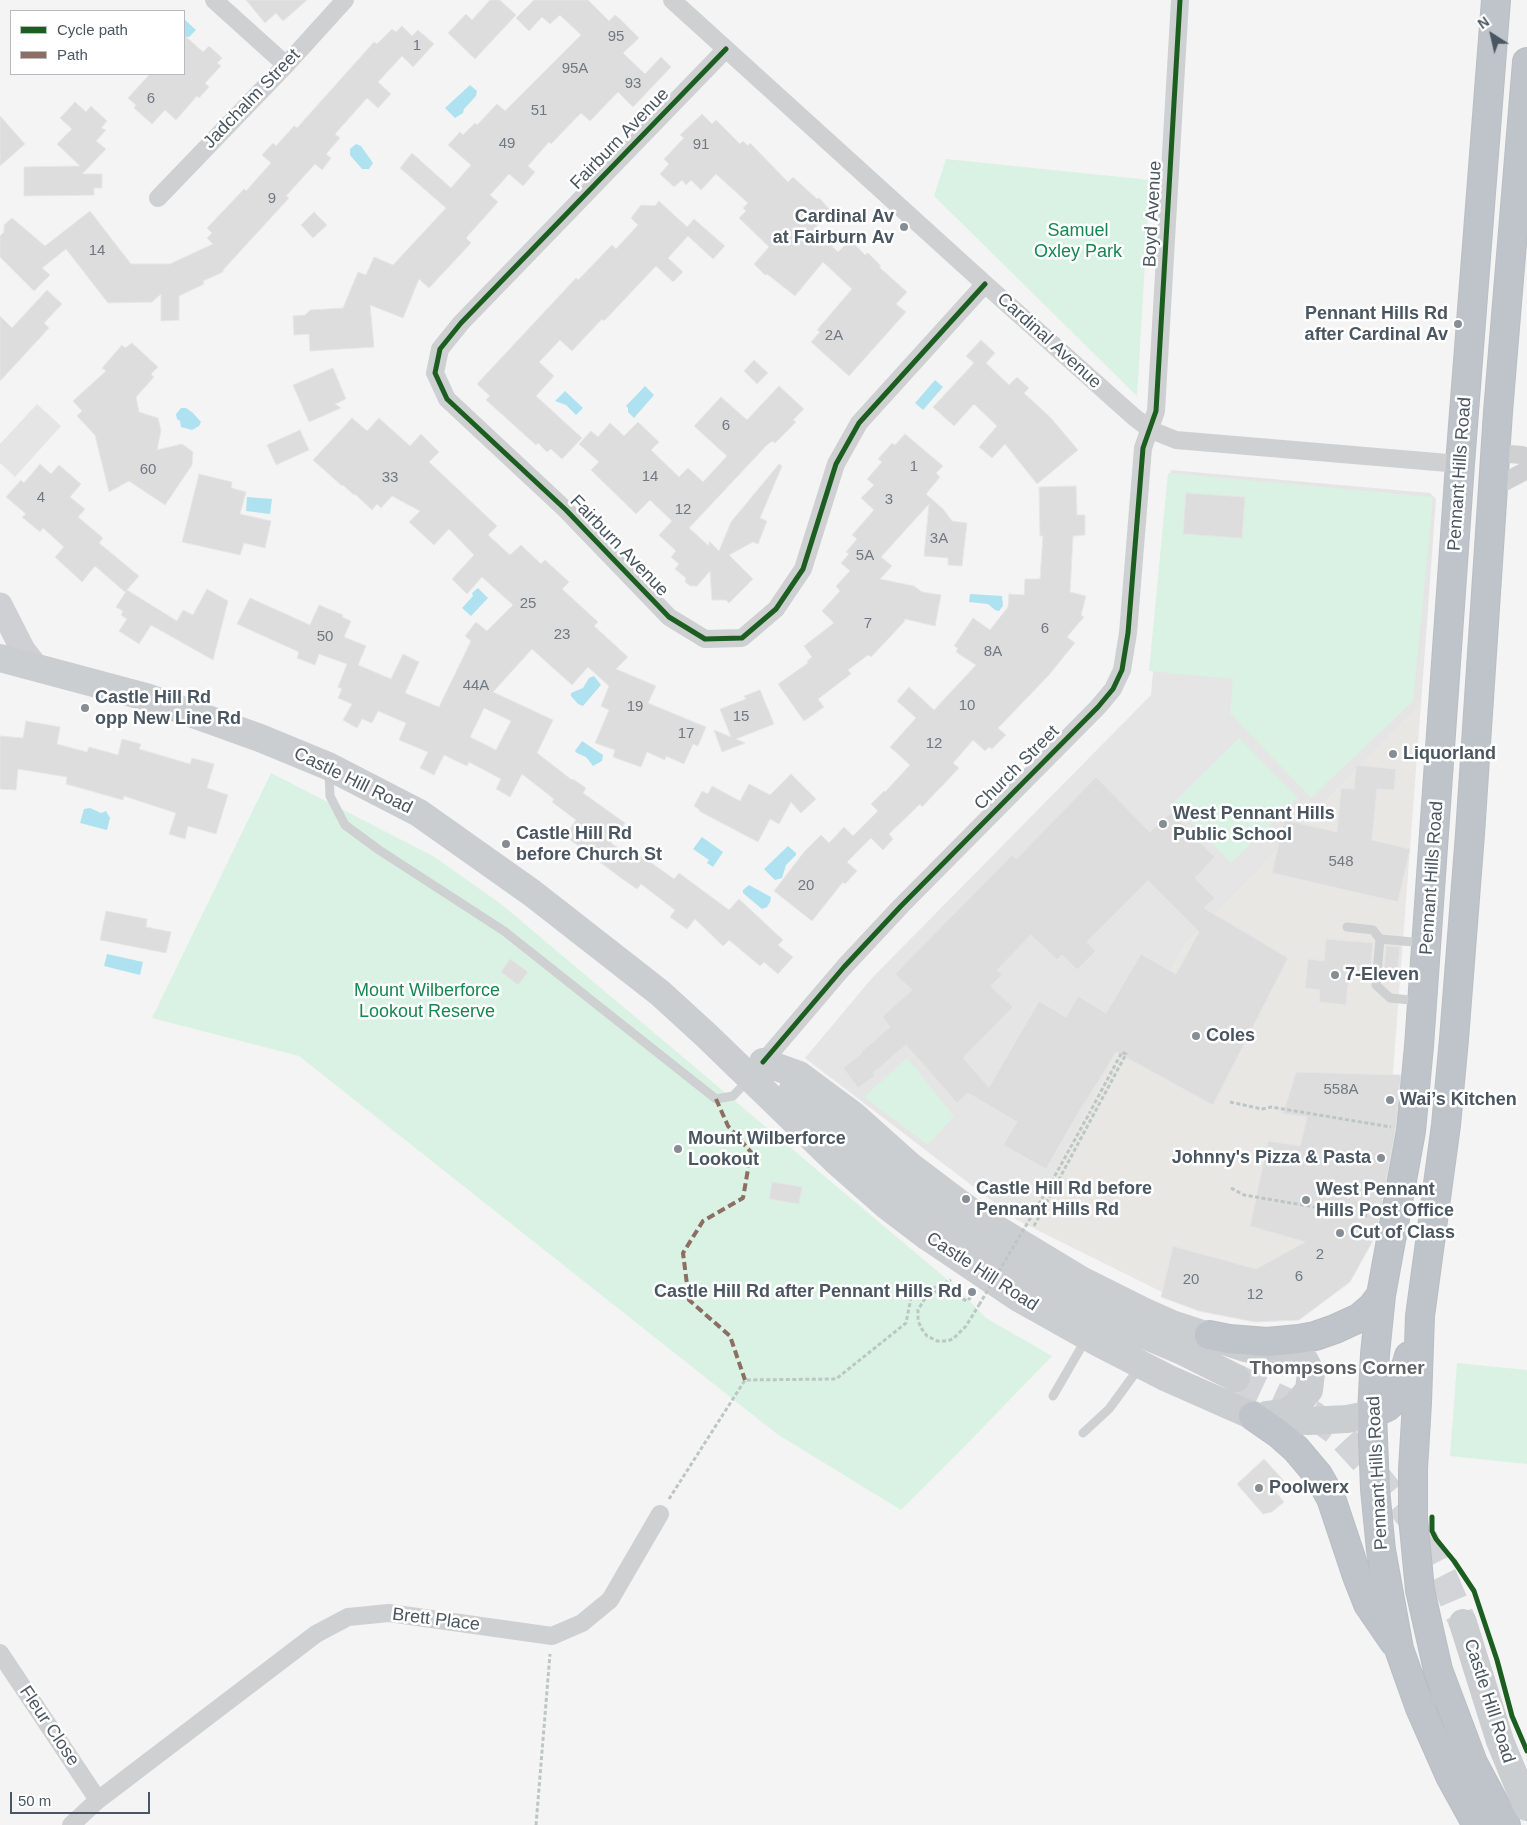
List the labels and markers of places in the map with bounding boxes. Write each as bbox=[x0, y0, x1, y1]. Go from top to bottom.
place label: Cardinal Av at Fairburn Av bbox=[773, 206, 894, 248]
marker: Cardinal Av at Fairburn Av bbox=[898, 221, 910, 233]
place label: Pennant Hills Rd after Cardinal Av bbox=[1305, 303, 1448, 346]
marker: Pennant Hills Rd after Cardinal Av bbox=[1452, 318, 1464, 330]
place label: Castle Hill Rd opp New Line Rd bbox=[95, 687, 241, 730]
marker: Castle Hill Rd opp New Line Rd bbox=[79, 702, 91, 714]
place label: Liquorland bbox=[1403, 743, 1496, 765]
marker: Liquorland bbox=[1387, 748, 1399, 760]
place label: West Pennant Hills Public School bbox=[1173, 803, 1335, 846]
marker: West Pennant Hills Public School bbox=[1157, 818, 1169, 830]
place label: Castle Hill Rd before Church St bbox=[516, 823, 662, 866]
marker: Castle Hill Rd before Church St bbox=[500, 838, 512, 850]
place label: 7-Eleven bbox=[1345, 964, 1419, 986]
marker: 7-Eleven bbox=[1329, 969, 1341, 981]
place label: Coles bbox=[1206, 1025, 1255, 1047]
marker: Coles bbox=[1190, 1030, 1202, 1042]
place label: Wai’s Kitchen bbox=[1400, 1089, 1517, 1111]
marker: Wai’s Kitchen bbox=[1384, 1094, 1396, 1106]
place label: Mount Wilberforce Lookout bbox=[688, 1128, 846, 1170]
marker: Mount Wilberforce Lookout bbox=[672, 1143, 684, 1155]
place label: Johnny's Pizza & Pasta bbox=[1172, 1147, 1371, 1169]
marker: Johnny's Pizza & Pasta bbox=[1375, 1152, 1387, 1164]
place label: Castle Hill Rd before Pennant Hills Rd bbox=[976, 1178, 1152, 1220]
place label: West Pennant Hills Post Office bbox=[1316, 1179, 1454, 1222]
marker: Castle Hill Rd before Pennant Hills Rd bbox=[960, 1193, 972, 1205]
marker: West Pennant Hills Post Office bbox=[1300, 1194, 1312, 1206]
place label: Cut of Class bbox=[1350, 1222, 1455, 1244]
marker: Cut of Class bbox=[1334, 1227, 1346, 1239]
place label: Castle Hill Rd after Pennant Hills Rd bbox=[654, 1281, 962, 1303]
marker: Castle Hill Rd after Pennant Hills Rd bbox=[966, 1286, 978, 1298]
place label: Poolwerx bbox=[1269, 1477, 1349, 1499]
marker: Poolwerx bbox=[1253, 1482, 1265, 1494]

